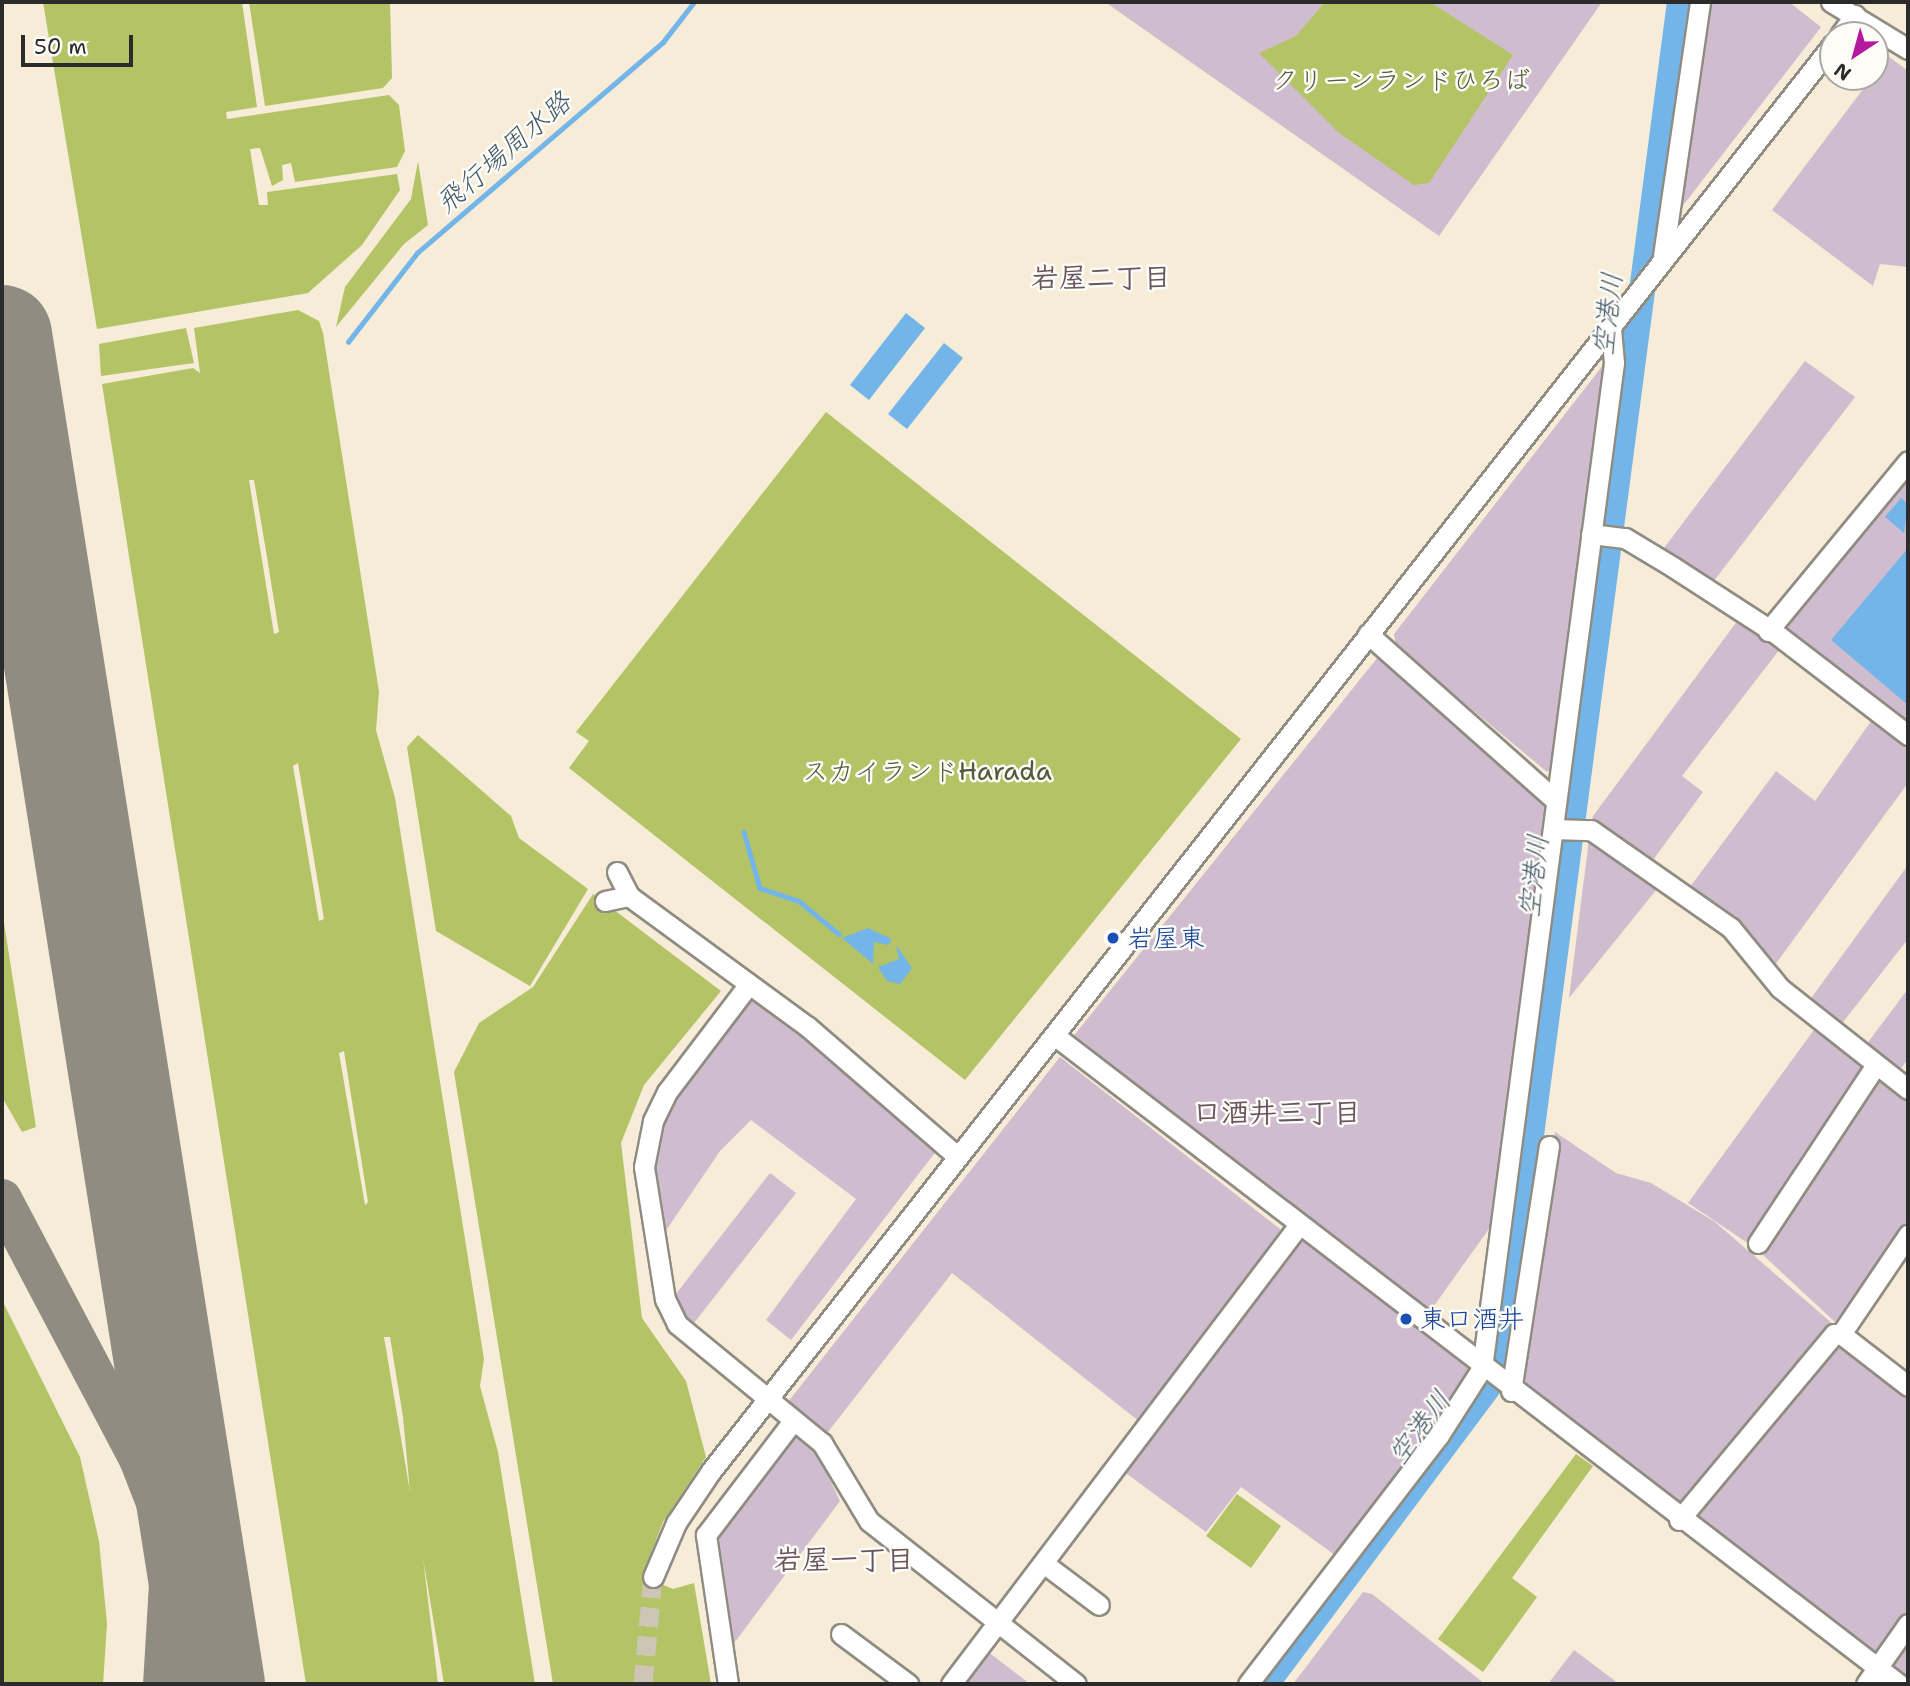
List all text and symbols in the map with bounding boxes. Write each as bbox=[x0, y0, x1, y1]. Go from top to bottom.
scale bar bbox=[24, 21, 136, 65]
north arrow bbox=[1819, 21, 1889, 91]
text: 50 m bbox=[34, 33, 87, 61]
text: N bbox=[1829, 57, 1856, 86]
park label: クリーンランドひろば bbox=[1271, 64, 1531, 96]
water label: 飛行場周水路 bbox=[429, 84, 577, 220]
district label: 岩屋二丁目 bbox=[1031, 260, 1171, 294]
water label: 空港川 bbox=[1585, 270, 1629, 358]
park label: スカイランドHarada bbox=[802, 755, 1052, 787]
water label: 空港川 bbox=[1511, 832, 1555, 920]
place label: 岩屋東 bbox=[1127, 922, 1205, 954]
marker: 岩屋東 bbox=[1105, 930, 1121, 946]
district label: 口酒井三丁目 bbox=[1193, 1095, 1361, 1129]
place label: 東口酒井 bbox=[1420, 1303, 1524, 1335]
marker: 東口酒井 bbox=[1398, 1311, 1414, 1327]
water label: 空港川 bbox=[1380, 1383, 1458, 1471]
district label: 岩屋一丁目 bbox=[774, 1542, 914, 1576]

